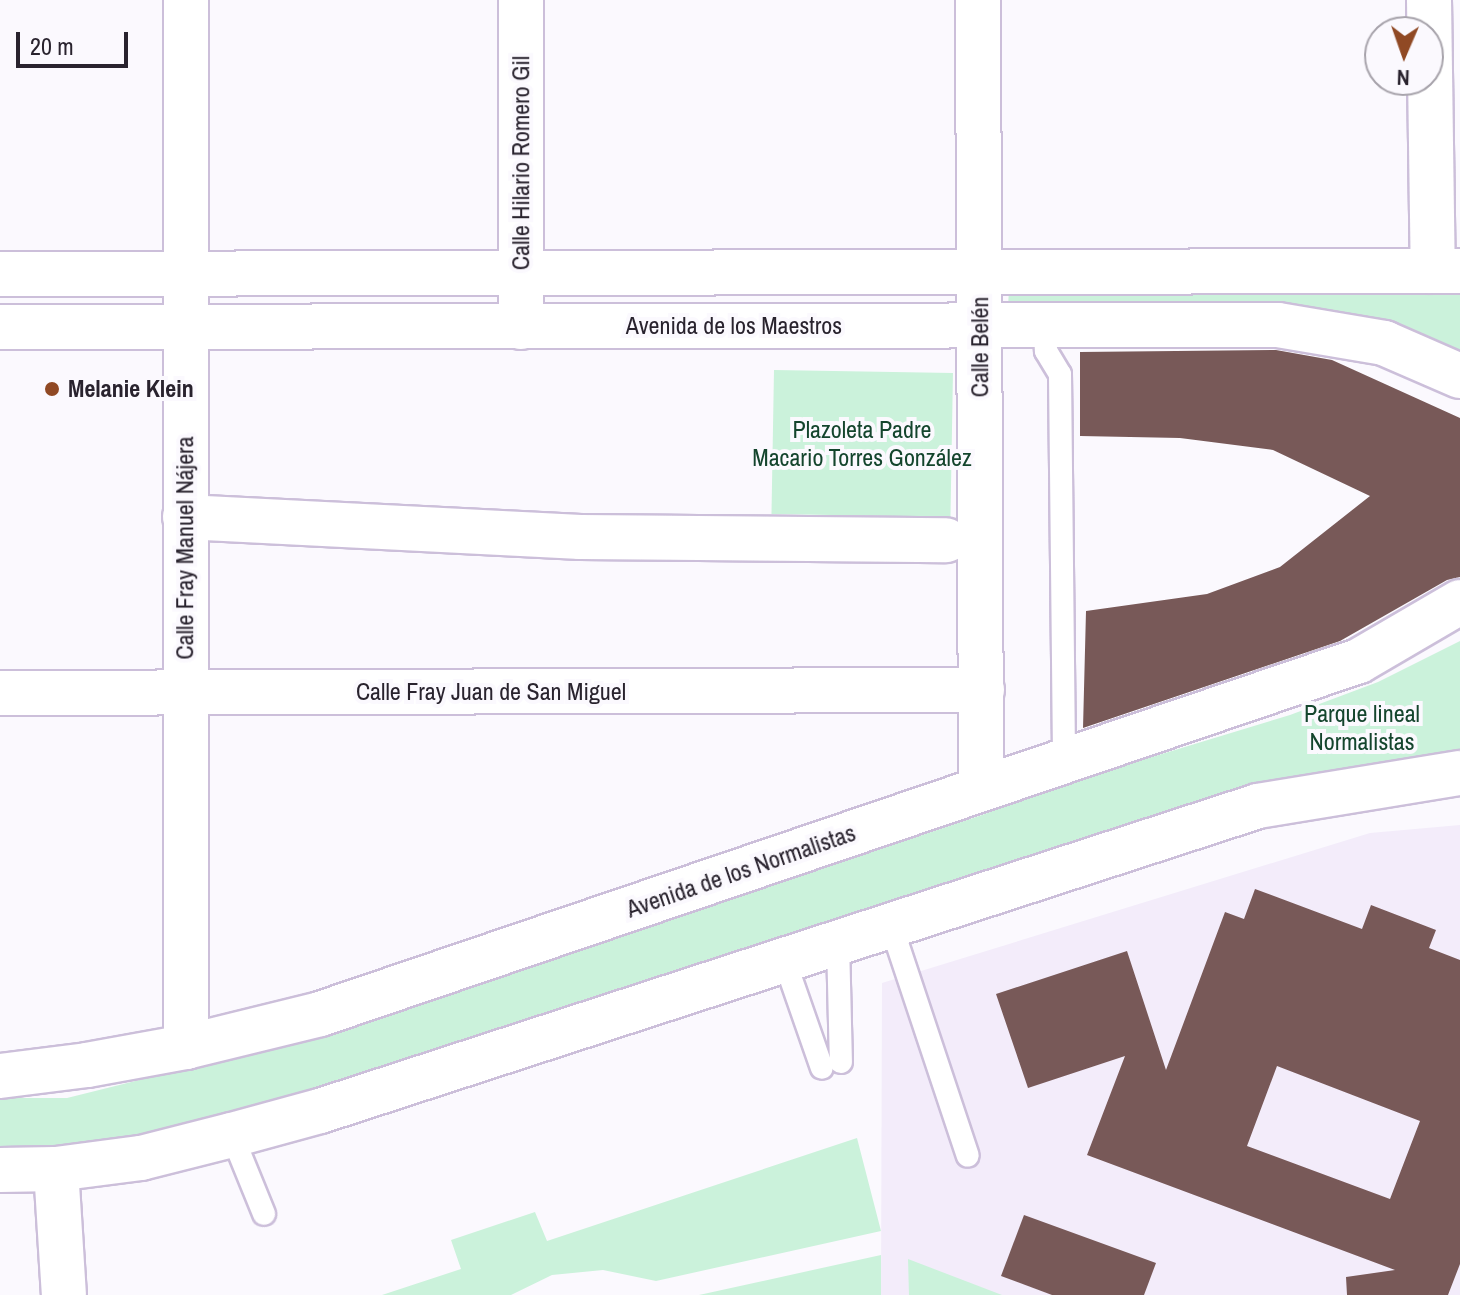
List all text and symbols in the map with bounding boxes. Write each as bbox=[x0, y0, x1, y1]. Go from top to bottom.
scale bar bbox=[20, 16, 132, 66]
north arrow bbox=[1364, 16, 1444, 96]
text: 20 m bbox=[30, 30, 74, 62]
street label: Calle Hilario Romero Gil bbox=[507, 56, 535, 270]
text: N bbox=[1396, 63, 1410, 93]
street label: Calle Belén bbox=[966, 297, 994, 397]
street label: Avenida de los Maestros bbox=[626, 312, 842, 340]
place label: Melanie Klein bbox=[68, 375, 194, 403]
marker: Melanie Klein bbox=[43, 380, 61, 398]
park label: Plazoleta Padre Macario Torres González bbox=[752, 416, 972, 472]
street label: Calle Fray Manuel Nájera bbox=[171, 436, 199, 660]
street label: Calle Fray Juan de San Miguel bbox=[356, 678, 626, 706]
park label: Parque lineal Normalistas bbox=[1304, 700, 1420, 756]
street label: Avenida de los Normalistas bbox=[623, 818, 859, 924]

